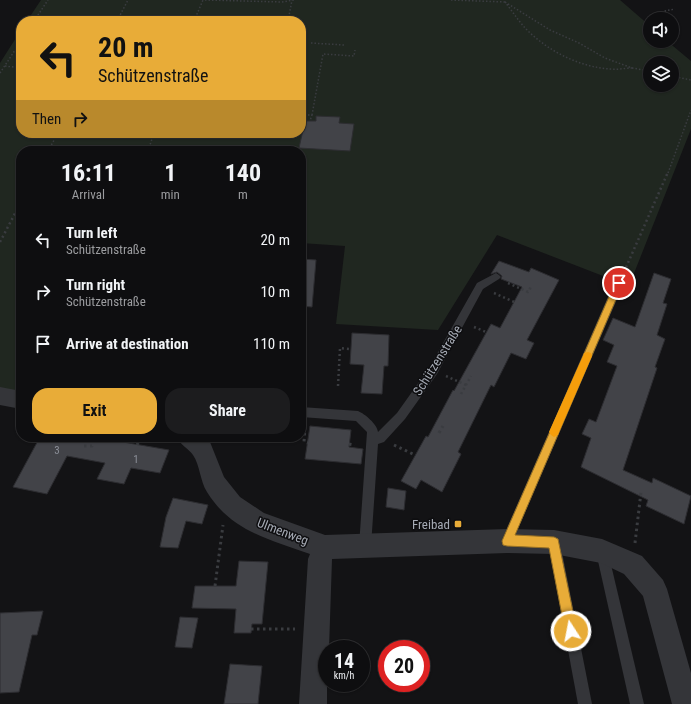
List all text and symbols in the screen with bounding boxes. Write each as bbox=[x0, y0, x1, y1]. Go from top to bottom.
map controls bbox=[643, 12, 679, 92]
button: sound bbox=[643, 12, 679, 48]
text: 20 m bbox=[98, 31, 154, 64]
icon: left bbox=[32, 32, 84, 84]
button: layers bbox=[643, 56, 679, 92]
text: Schützenstraße bbox=[98, 65, 208, 86]
icon: right bbox=[69, 108, 91, 130]
text: Then bbox=[32, 110, 61, 128]
text: 16:11 bbox=[61, 159, 116, 187]
text: 1 bbox=[164, 159, 176, 187]
text: 140 bbox=[225, 159, 261, 187]
text: Arrival bbox=[72, 187, 105, 202]
text: min bbox=[161, 187, 180, 202]
text: m bbox=[238, 187, 248, 202]
text: Turn left bbox=[66, 224, 117, 242]
icon: left bbox=[32, 229, 54, 251]
text: 20 m bbox=[260, 231, 290, 249]
text: Schützenstraße bbox=[66, 242, 146, 257]
pin bbox=[602, 266, 636, 300]
icon: arrive bbox=[608, 272, 630, 294]
text: Turn right bbox=[66, 276, 125, 294]
icon: right bbox=[32, 281, 54, 303]
text: 10 m bbox=[260, 283, 290, 301]
text: Schützenstraße bbox=[66, 294, 146, 309]
street label: Schützenstraße bbox=[410, 322, 465, 398]
icon: arrive bbox=[32, 333, 54, 355]
text: Arrive at destination bbox=[66, 335, 189, 353]
text: 110 m bbox=[253, 335, 290, 353]
button: Exit bbox=[32, 388, 157, 434]
button: Share bbox=[165, 388, 290, 434]
house number: 3 bbox=[54, 444, 60, 457]
house number: 1 bbox=[133, 453, 139, 466]
street label: Ulmenweg bbox=[255, 515, 310, 548]
place label: Freibad bbox=[412, 517, 450, 532]
marker: Freibad bbox=[453, 519, 463, 529]
position arrow bbox=[550, 610, 592, 652]
speed limit sign: 20 bbox=[378, 640, 430, 692]
text: 14 bbox=[334, 649, 354, 673]
text: km/h bbox=[334, 670, 354, 681]

